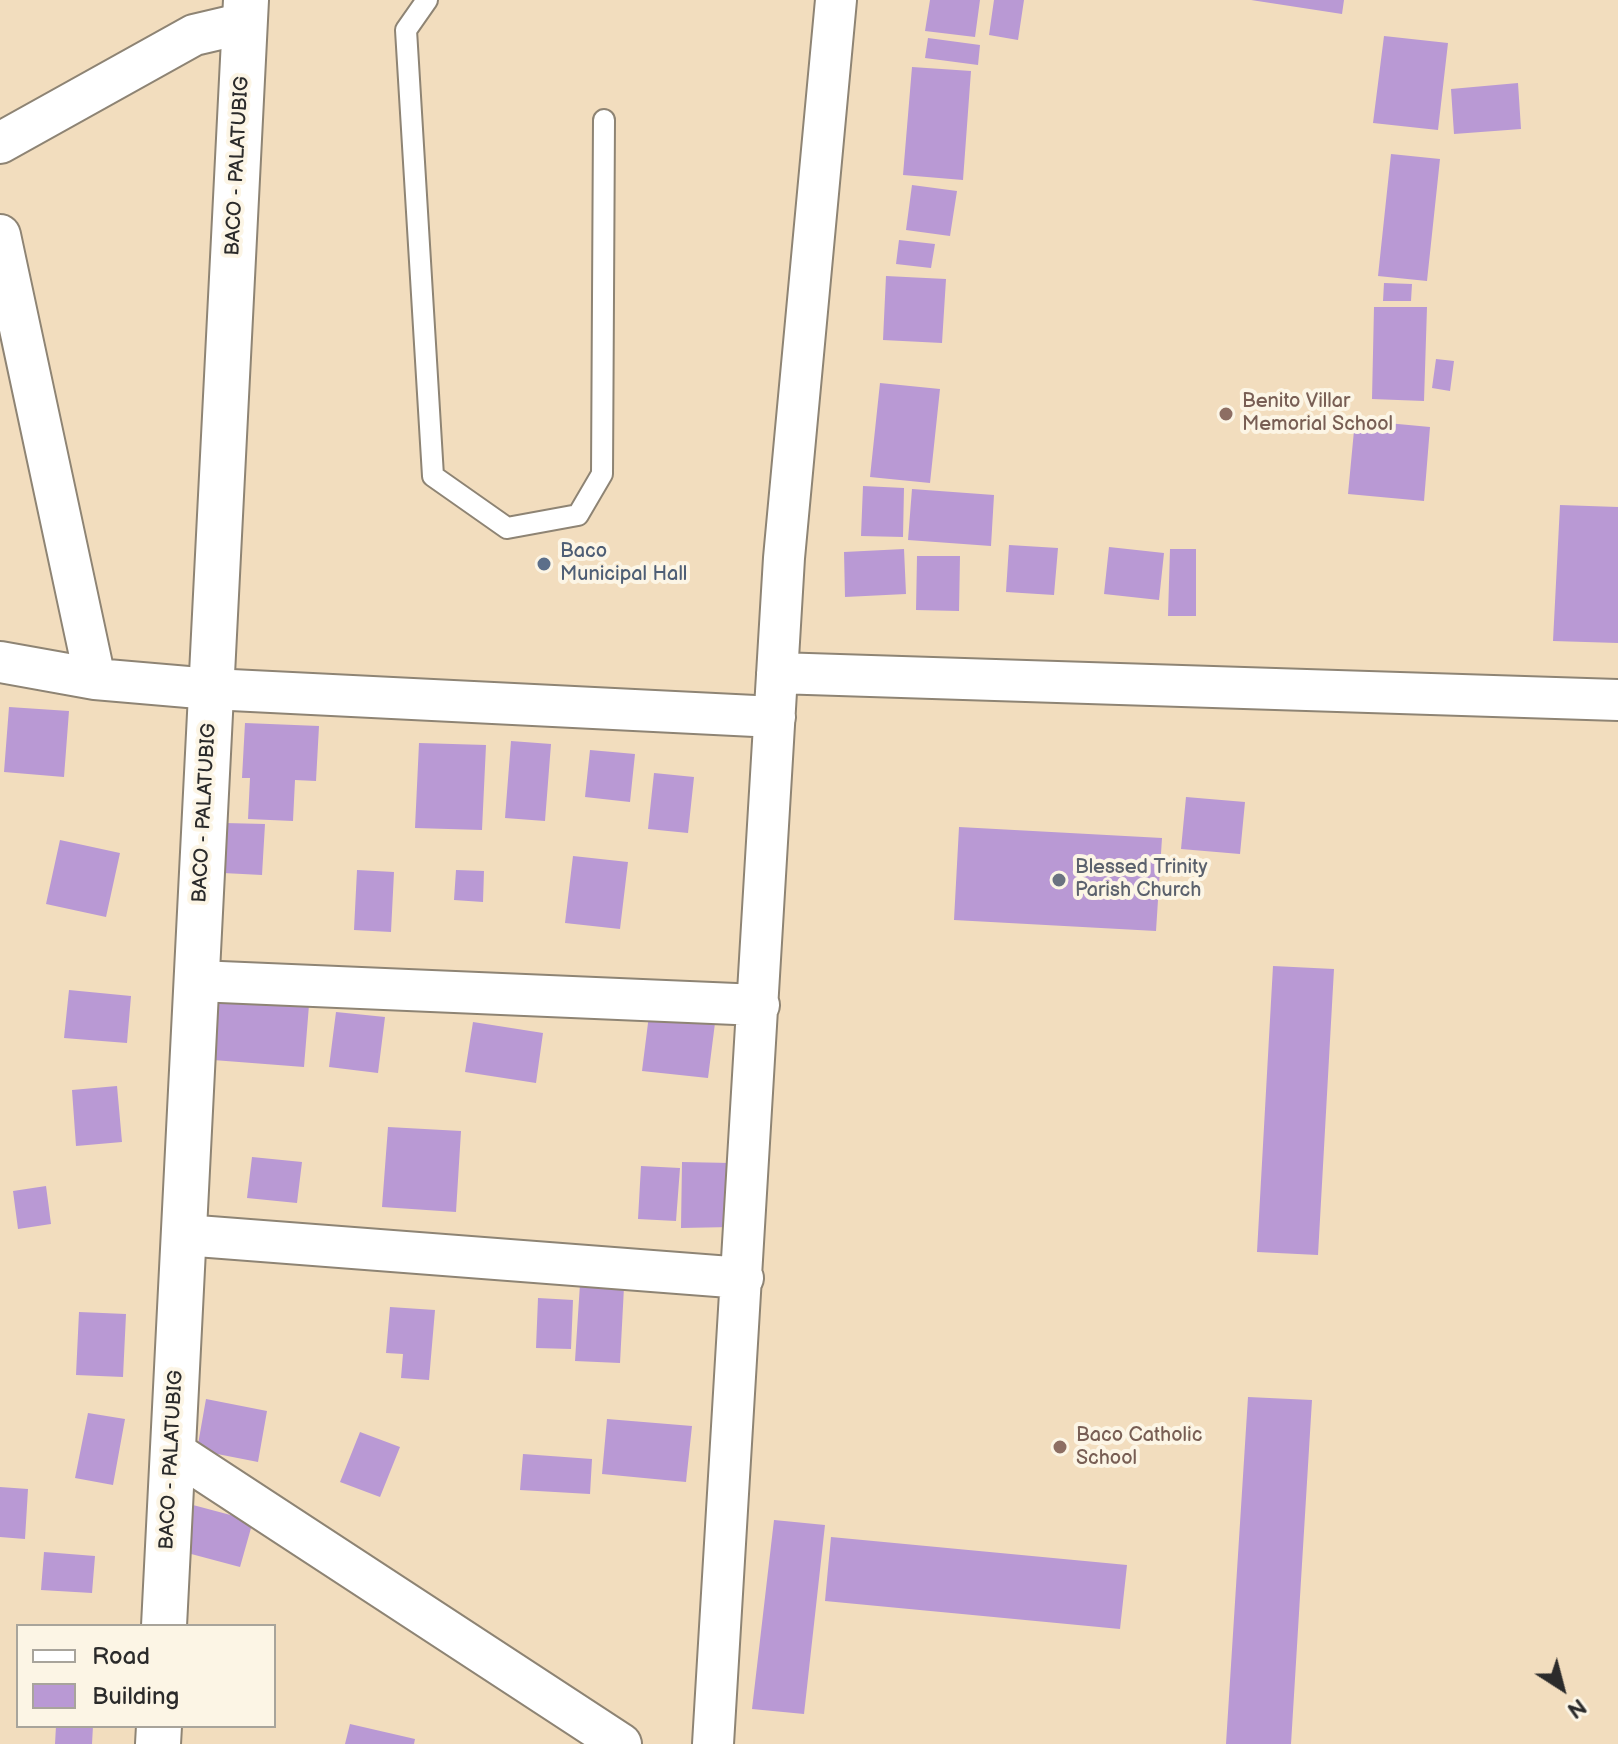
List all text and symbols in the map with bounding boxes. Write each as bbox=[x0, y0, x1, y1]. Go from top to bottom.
street label: BACO - PALATUBIG bbox=[221, 76, 255, 256]
place label: Benito Villar Memorial School bbox=[1242, 390, 1393, 437]
marker: Benito Villar Memorial School bbox=[1217, 405, 1235, 423]
place label: Baco Municipal Hall bbox=[560, 540, 687, 587]
marker: Baco Municipal Hall bbox=[535, 555, 553, 573]
street label: BACO - PALATUBIG bbox=[188, 723, 222, 903]
place label: Blessed Trinity Parish Church bbox=[1075, 856, 1207, 903]
marker: Blessed Trinity Parish Church bbox=[1050, 871, 1068, 889]
street label: BACO - PALATUBIG bbox=[155, 1370, 189, 1550]
place label: Baco Catholic School bbox=[1076, 1424, 1202, 1471]
marker: Baco Catholic School bbox=[1051, 1438, 1069, 1456]
legend bbox=[16, 1624, 276, 1728]
text: Road bbox=[92, 1642, 150, 1671]
north arrow bbox=[1522, 1648, 1602, 1728]
text: Building bbox=[92, 1682, 179, 1711]
text: N bbox=[1562, 1692, 1591, 1724]

